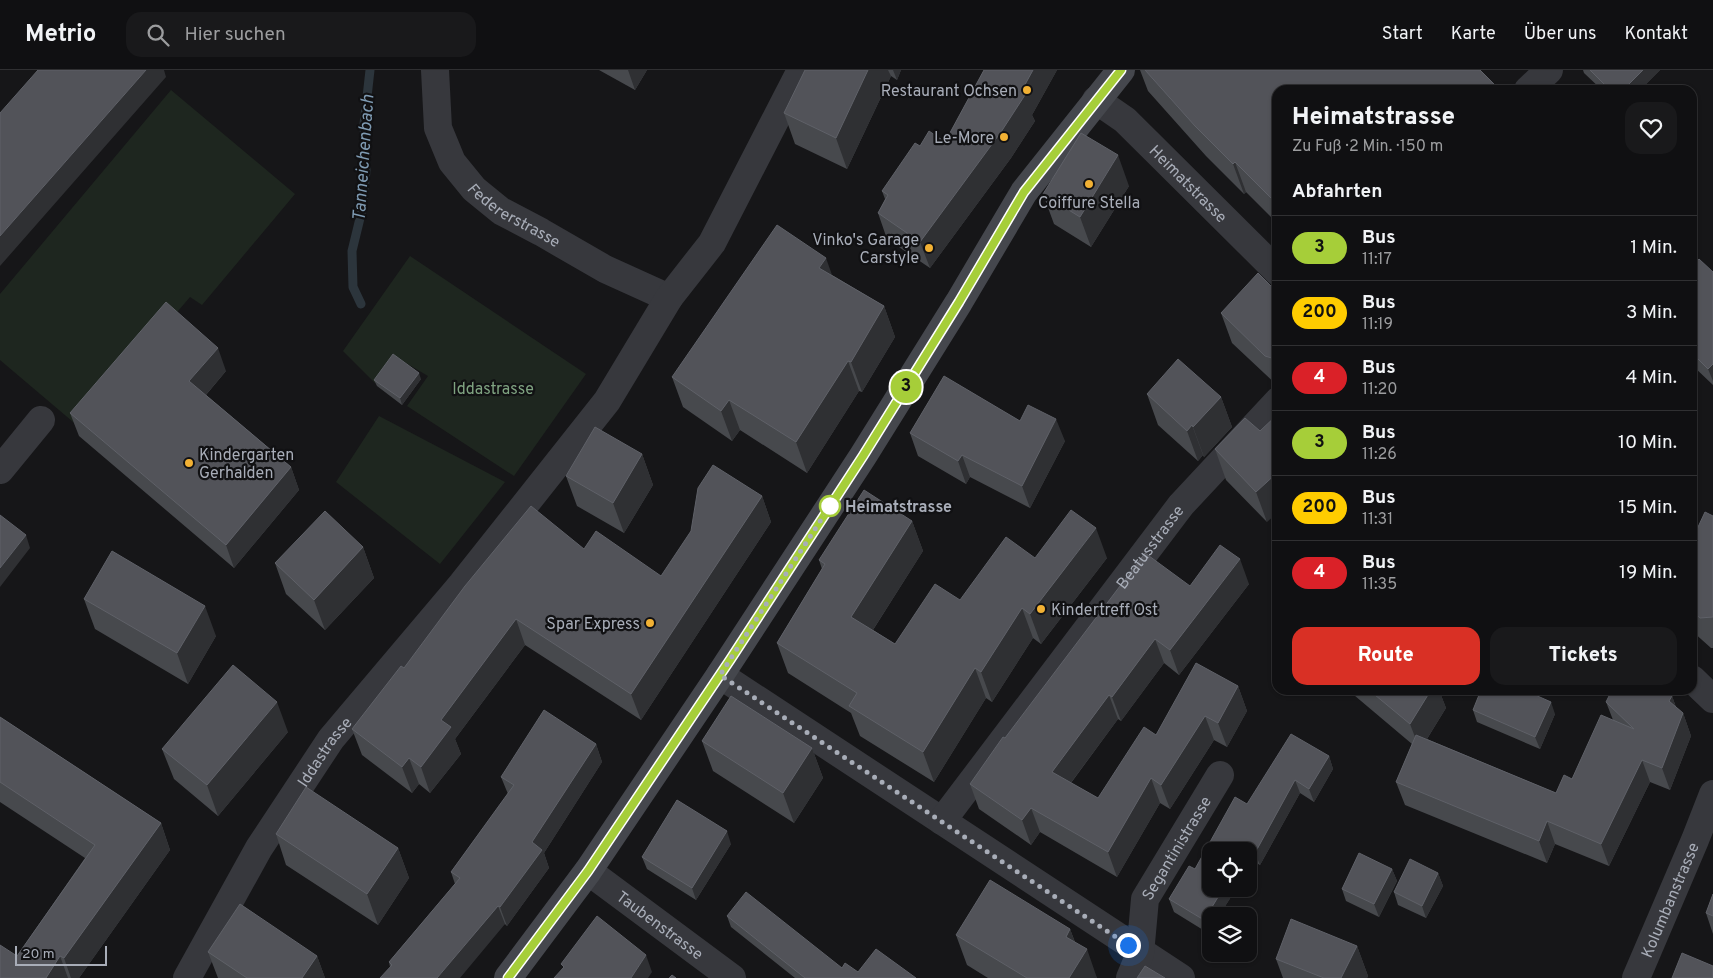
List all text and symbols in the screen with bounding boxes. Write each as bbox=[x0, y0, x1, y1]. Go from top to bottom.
search box bbox=[126, 12, 476, 57]
text: Metrio bbox=[25, 20, 96, 50]
icon: search bbox=[144, 21, 172, 49]
text: Hier suchen bbox=[184, 23, 286, 47]
text: Start bbox=[1382, 23, 1423, 46]
text: Karte bbox=[1451, 23, 1496, 46]
text: Über uns bbox=[1524, 23, 1596, 46]
text: Kontakt bbox=[1624, 23, 1688, 46]
place label: Restaurant Ochsen bbox=[881, 82, 1017, 102]
marker: Restaurant Ochsen bbox=[1021, 84, 1033, 96]
water label: Tanneichenbach bbox=[349, 94, 380, 222]
button: heart bbox=[1625, 102, 1677, 154]
text: Heimatstrasse bbox=[1292, 103, 1455, 133]
place label: Le-More bbox=[934, 129, 994, 149]
marker: Le-More bbox=[998, 131, 1010, 143]
text: Zu Fuß · 2 Min. · 150 m bbox=[1292, 137, 1443, 157]
street label: Heimatstrasse bbox=[1144, 142, 1231, 228]
marker: Coiffure Stella bbox=[1083, 178, 1095, 190]
street label: Federerstrasse bbox=[462, 180, 563, 253]
text: Abfahrten bbox=[1292, 180, 1382, 204]
place label: Coiffure Stella bbox=[1038, 194, 1140, 214]
text: Bus bbox=[1362, 226, 1396, 250]
place label: Vinko's Garage Carstyle bbox=[812, 231, 919, 269]
text: 3 bbox=[1314, 236, 1325, 259]
text: 1 Min. bbox=[1630, 236, 1677, 260]
marker: Vinko's Garage Carstyle bbox=[923, 242, 935, 254]
text: 11:17 bbox=[1362, 250, 1392, 270]
text: Bus bbox=[1362, 291, 1396, 315]
text: 200 bbox=[1302, 301, 1337, 324]
text: 3 Min. bbox=[1626, 301, 1677, 325]
text: 11:19 bbox=[1362, 315, 1393, 335]
text: Bus bbox=[1362, 356, 1396, 380]
text: 4 bbox=[1314, 366, 1325, 389]
text: 4 Min. bbox=[1626, 366, 1677, 390]
line badge: 3 bbox=[890, 371, 922, 403]
text: 3 bbox=[901, 375, 911, 398]
park label: Iddastrasse bbox=[452, 380, 534, 400]
text: 11:20 bbox=[1362, 380, 1398, 400]
text: Bus bbox=[1362, 421, 1396, 445]
text: 3 bbox=[1314, 431, 1325, 454]
text: 10 Min. bbox=[1618, 431, 1677, 455]
text: 11:26 bbox=[1362, 445, 1397, 465]
place label: Kindergarten Gerhalden bbox=[199, 446, 294, 484]
marker: Kindergarten Gerhalden bbox=[183, 457, 195, 469]
text: Bus bbox=[1362, 486, 1396, 510]
marker: Heimatstrasse bbox=[819, 495, 841, 517]
text: 200 bbox=[1302, 496, 1337, 519]
text: 15 Min. bbox=[1618, 496, 1677, 520]
place label: Heimatstrasse bbox=[845, 498, 952, 518]
street label: Beatusstrasse bbox=[1113, 502, 1189, 594]
text: 11:31 bbox=[1362, 510, 1393, 530]
text: Bus bbox=[1362, 551, 1396, 575]
text: 4 bbox=[1314, 561, 1325, 584]
text: 19 Min. bbox=[1619, 561, 1677, 585]
text: 11:35 bbox=[1362, 575, 1397, 595]
place label: Kindertreff Ost bbox=[1051, 601, 1158, 621]
marker: Kindertreff Ost bbox=[1035, 603, 1047, 615]
place label: Spar Express bbox=[546, 615, 640, 635]
marker: Spar Express bbox=[644, 617, 656, 629]
button: Route bbox=[1292, 627, 1480, 685]
button: Tickets bbox=[1490, 627, 1677, 685]
street label: Iddastrasse bbox=[294, 714, 357, 792]
street label: Segantinistrasse bbox=[1138, 793, 1217, 905]
street label: Kolumbanstrasse bbox=[1638, 840, 1705, 961]
map controls bbox=[1202, 842, 1257, 962]
button: locate bbox=[1202, 842, 1257, 897]
street label: Taubenstrasse bbox=[612, 887, 706, 965]
button: layers bbox=[1202, 907, 1257, 962]
your location bbox=[1116, 933, 1141, 958]
scale bar bbox=[15, 943, 108, 966]
text: 20 m bbox=[22, 946, 55, 963]

